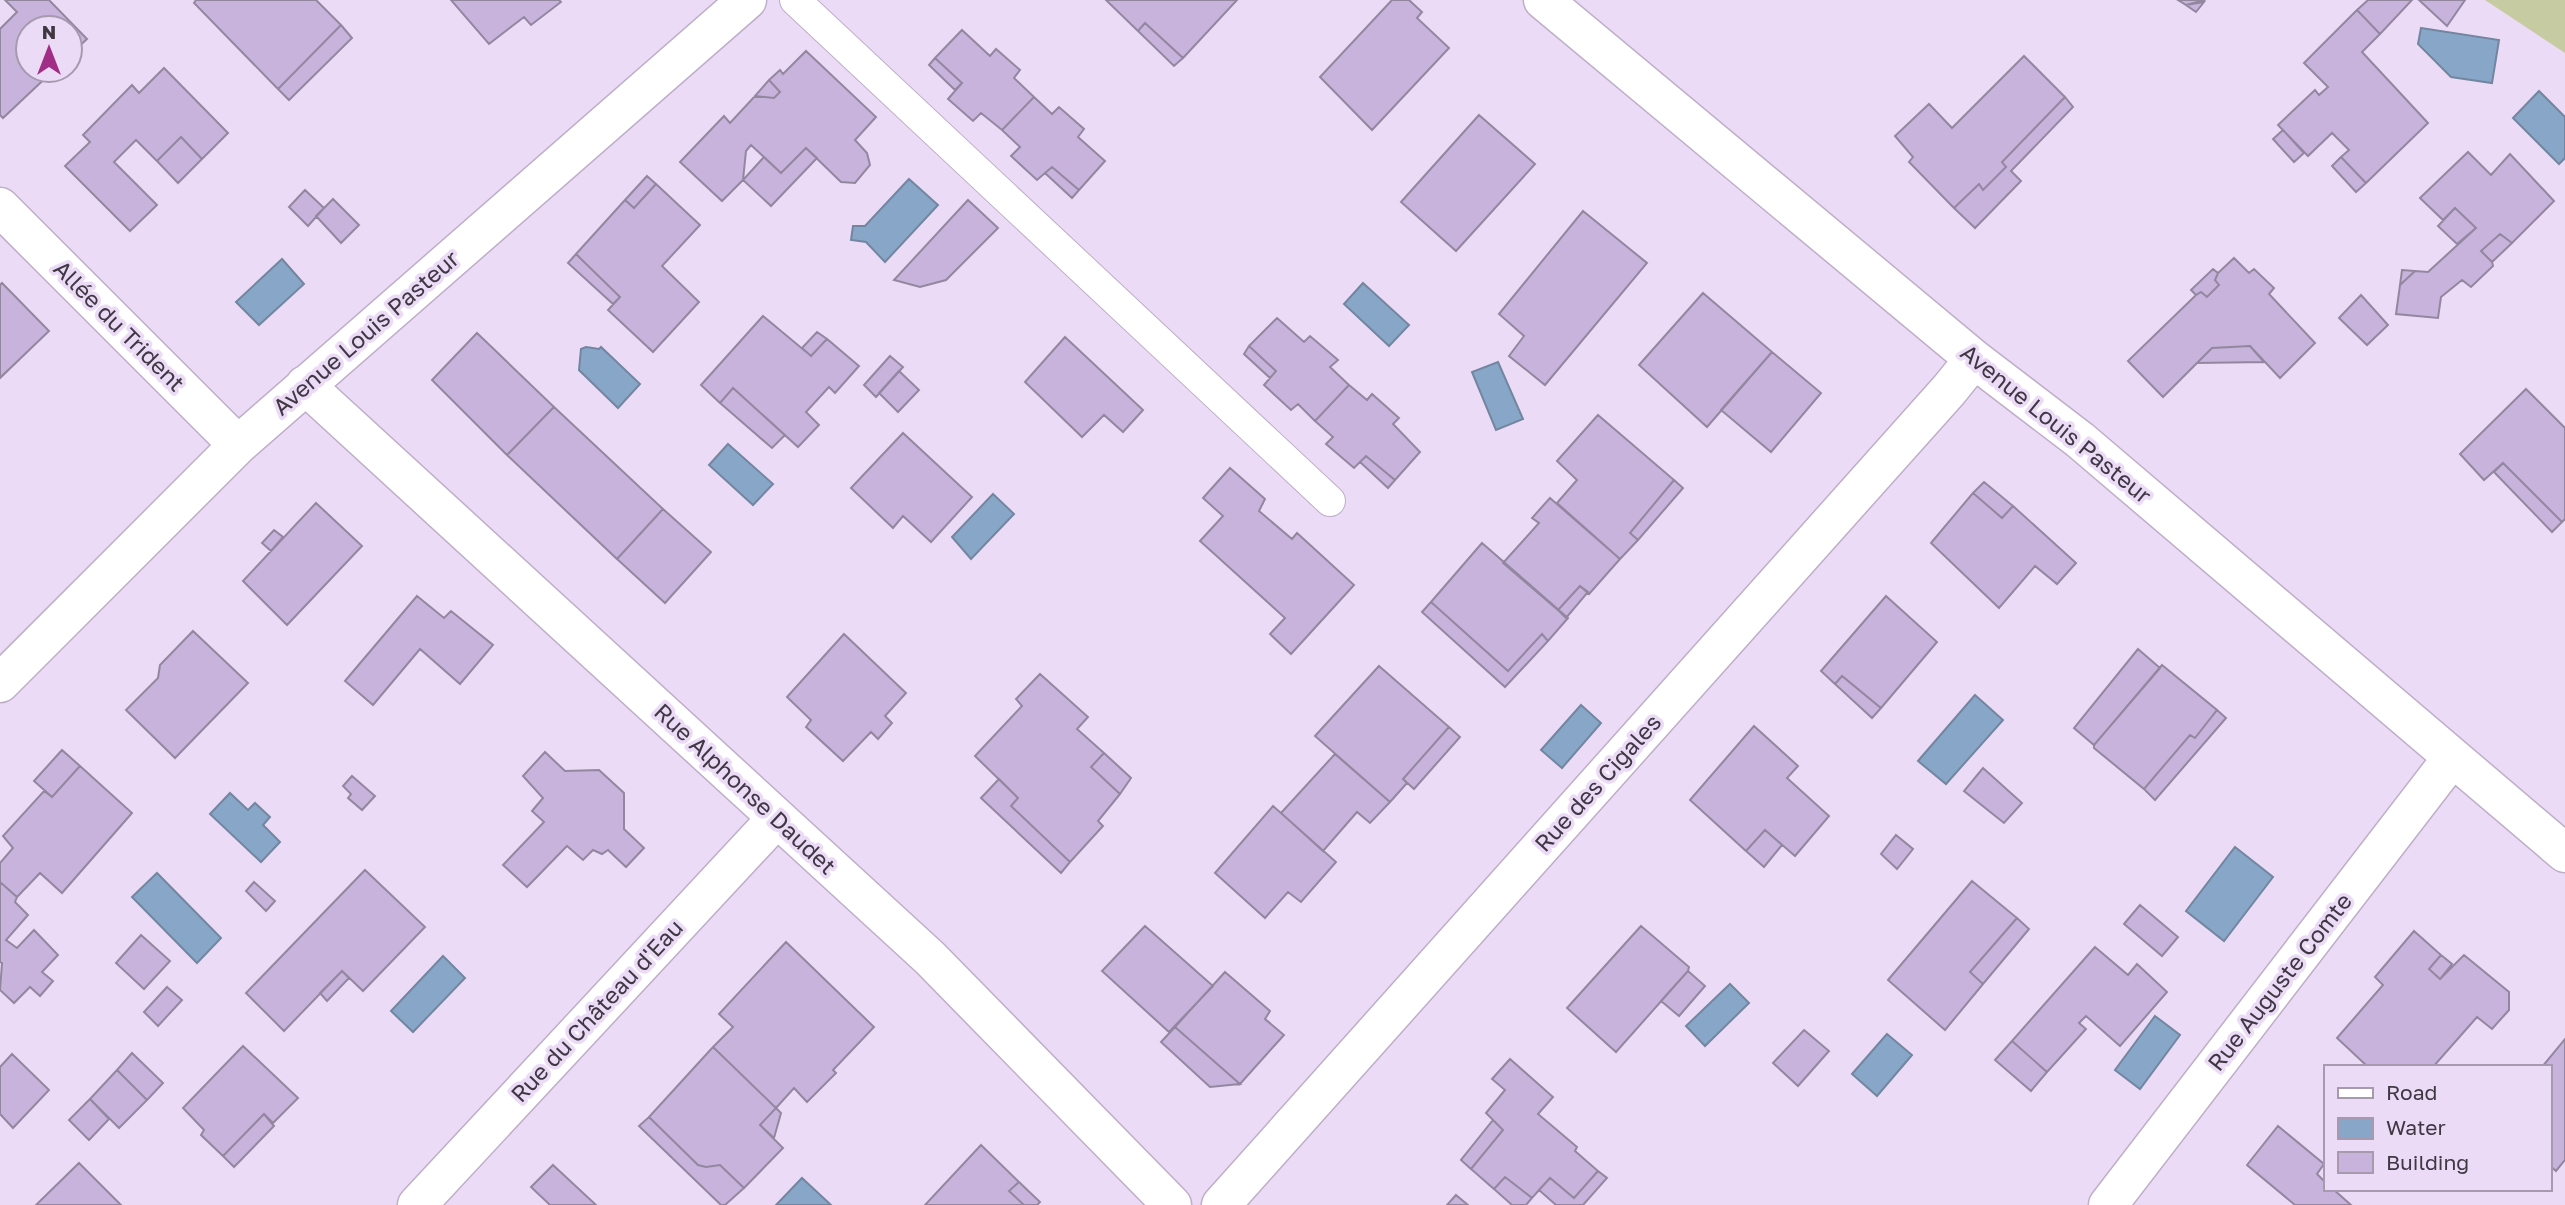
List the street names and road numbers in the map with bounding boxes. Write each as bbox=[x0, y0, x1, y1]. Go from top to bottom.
street label: Avenue Louis Pasteur bbox=[267, 244, 464, 421]
street label: Allée du Trident bbox=[48, 254, 191, 397]
street label: Avenue Louis Pasteur bbox=[1956, 338, 2158, 509]
street label: Rue Alphonse Daudet bbox=[649, 697, 842, 880]
street label: Rue des Cigales bbox=[1528, 708, 1666, 857]
street label: Rue Auguste Comte bbox=[2201, 887, 2357, 1076]
street label: Rue du Château d'Eau bbox=[504, 913, 688, 1108]

